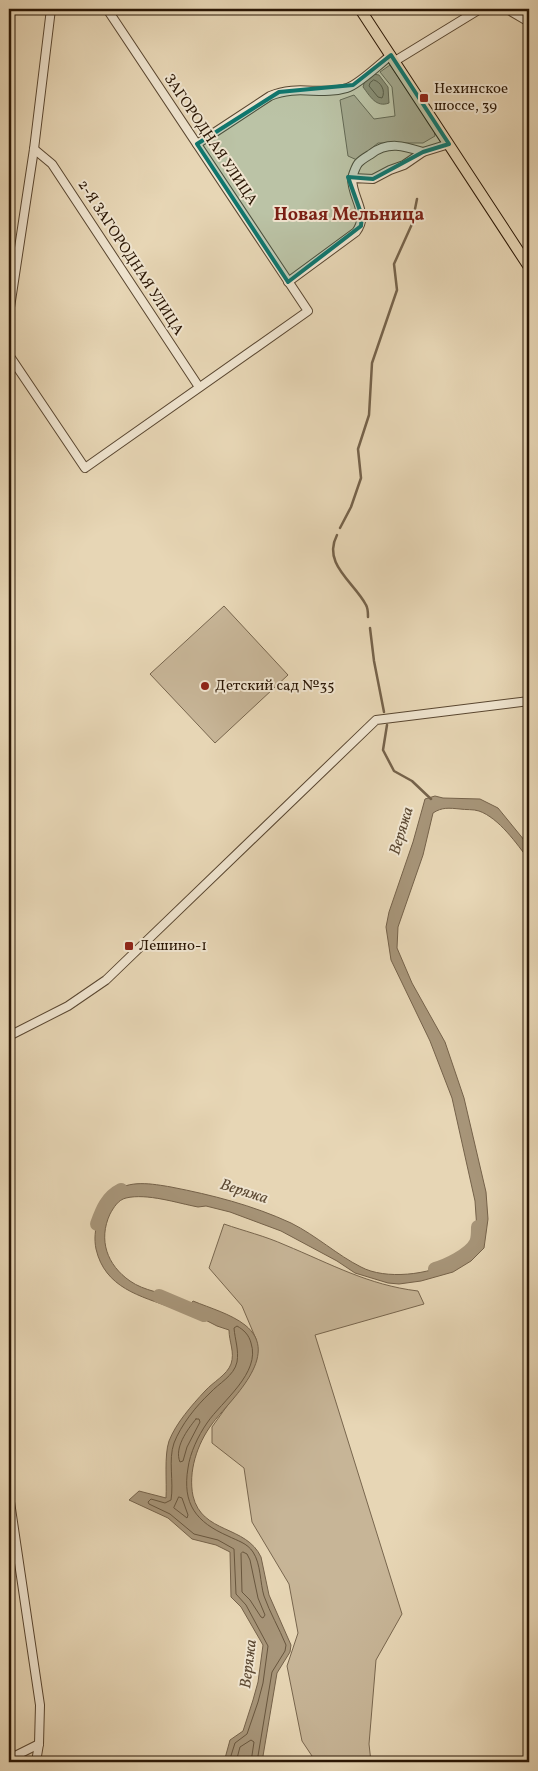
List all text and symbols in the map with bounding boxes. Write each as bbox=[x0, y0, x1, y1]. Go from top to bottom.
street label: ЗАГОРОДНАЯ УЛИЦА bbox=[158, 70, 262, 210]
place label: Нехинское шоссе, 39 bbox=[434, 79, 508, 117]
marker: Нехинское шоссе, 39 bbox=[418, 92, 430, 104]
street label: 2-Я ЗАГОРОДНАЯ УЛИЦА bbox=[72, 176, 188, 340]
district label: Новая Мельница bbox=[274, 203, 424, 228]
place label: Детский сад №35 bbox=[215, 676, 334, 697]
marker: Детский сад №35 bbox=[199, 680, 211, 692]
water label: Веряжа bbox=[384, 804, 420, 858]
place label: Лешино-1 bbox=[139, 936, 207, 957]
marker: Лешино-1 bbox=[123, 940, 135, 952]
water label: Веряжа bbox=[217, 1174, 271, 1210]
water label: Веряжа bbox=[235, 1638, 263, 1690]

